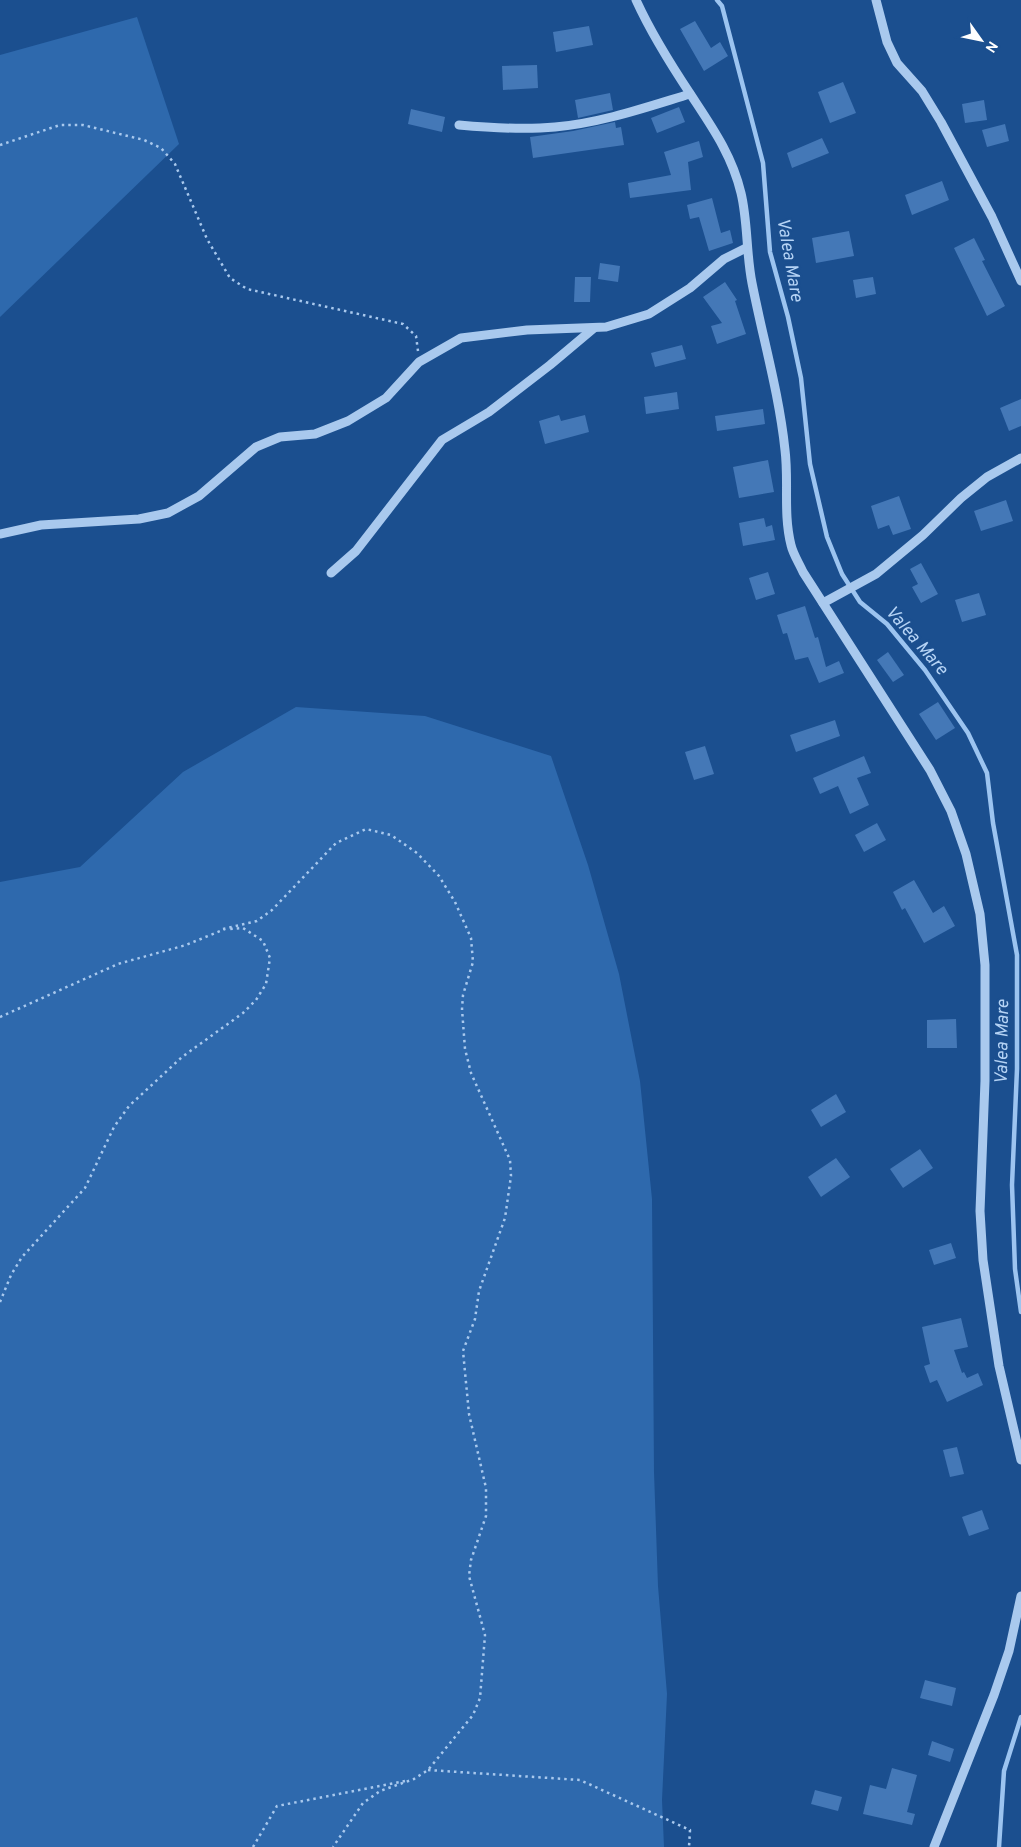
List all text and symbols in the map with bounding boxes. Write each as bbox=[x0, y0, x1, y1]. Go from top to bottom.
north arrow bbox=[956, 15, 1006, 65]
text: N bbox=[981, 37, 1001, 55]
water label: Valea Mare bbox=[770, 216, 808, 304]
water label: Valea Mare bbox=[880, 602, 953, 681]
water label: Valea Mare bbox=[991, 999, 1015, 1085]

